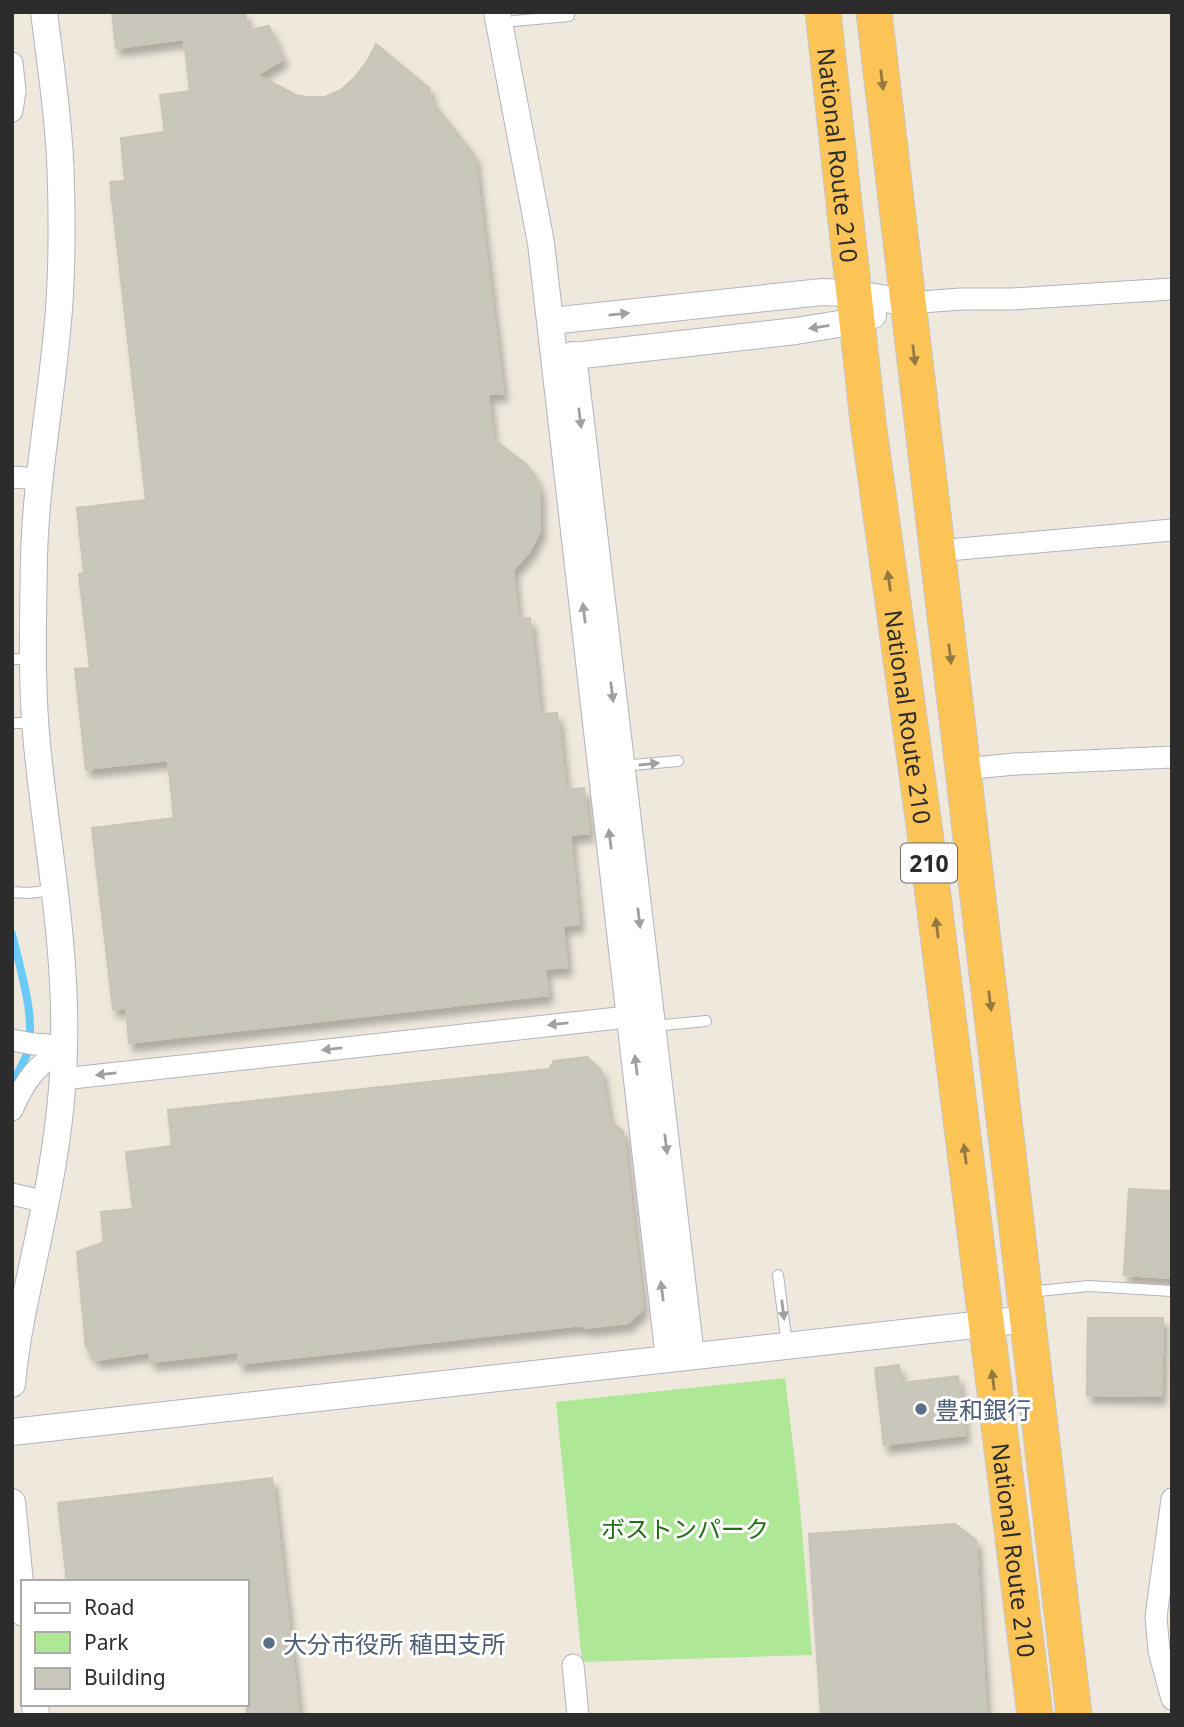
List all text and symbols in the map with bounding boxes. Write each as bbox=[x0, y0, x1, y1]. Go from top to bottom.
street label: National Route 210 bbox=[811, 46, 867, 264]
one-way arrow bbox=[877, 69, 888, 91]
one-way arrow bbox=[608, 308, 630, 319]
one-way arrow bbox=[808, 322, 830, 333]
one-way arrow bbox=[909, 344, 920, 366]
one-way arrow bbox=[574, 407, 585, 429]
one-way arrow bbox=[884, 570, 895, 592]
one-way arrow bbox=[578, 602, 589, 624]
street label: National Route 210 bbox=[878, 608, 940, 826]
one-way arrow bbox=[944, 643, 955, 665]
one-way arrow bbox=[607, 682, 618, 704]
one-way arrow bbox=[639, 758, 661, 769]
one-way arrow bbox=[604, 828, 615, 850]
road number: 210 bbox=[901, 844, 957, 883]
one-way arrow bbox=[634, 907, 645, 929]
one-way arrow bbox=[932, 917, 943, 939]
one-way arrow bbox=[985, 990, 996, 1012]
one-way arrow bbox=[547, 1018, 569, 1029]
one-way arrow bbox=[321, 1043, 343, 1054]
one-way arrow bbox=[630, 1054, 641, 1076]
one-way arrow bbox=[95, 1069, 117, 1080]
one-way arrow bbox=[660, 1133, 671, 1155]
one-way arrow bbox=[960, 1143, 971, 1165]
one-way arrow bbox=[656, 1280, 667, 1302]
one-way arrow bbox=[777, 1299, 788, 1321]
one-way arrow bbox=[988, 1368, 999, 1390]
place label: 豊和銀行 bbox=[935, 1393, 1031, 1426]
marker: 豊和銀行 bbox=[913, 1401, 929, 1417]
street label: National Route 210 bbox=[985, 1441, 1044, 1659]
park label: ボストンパーク bbox=[601, 1512, 769, 1545]
legend bbox=[21, 1580, 248, 1706]
text: Road bbox=[84, 1593, 134, 1621]
place label: 大分市役所 稙田支所 bbox=[283, 1627, 505, 1660]
text: Park bbox=[84, 1628, 129, 1656]
marker: 大分市役所 稙田支所 bbox=[261, 1635, 277, 1651]
text: Building bbox=[84, 1663, 166, 1691]

